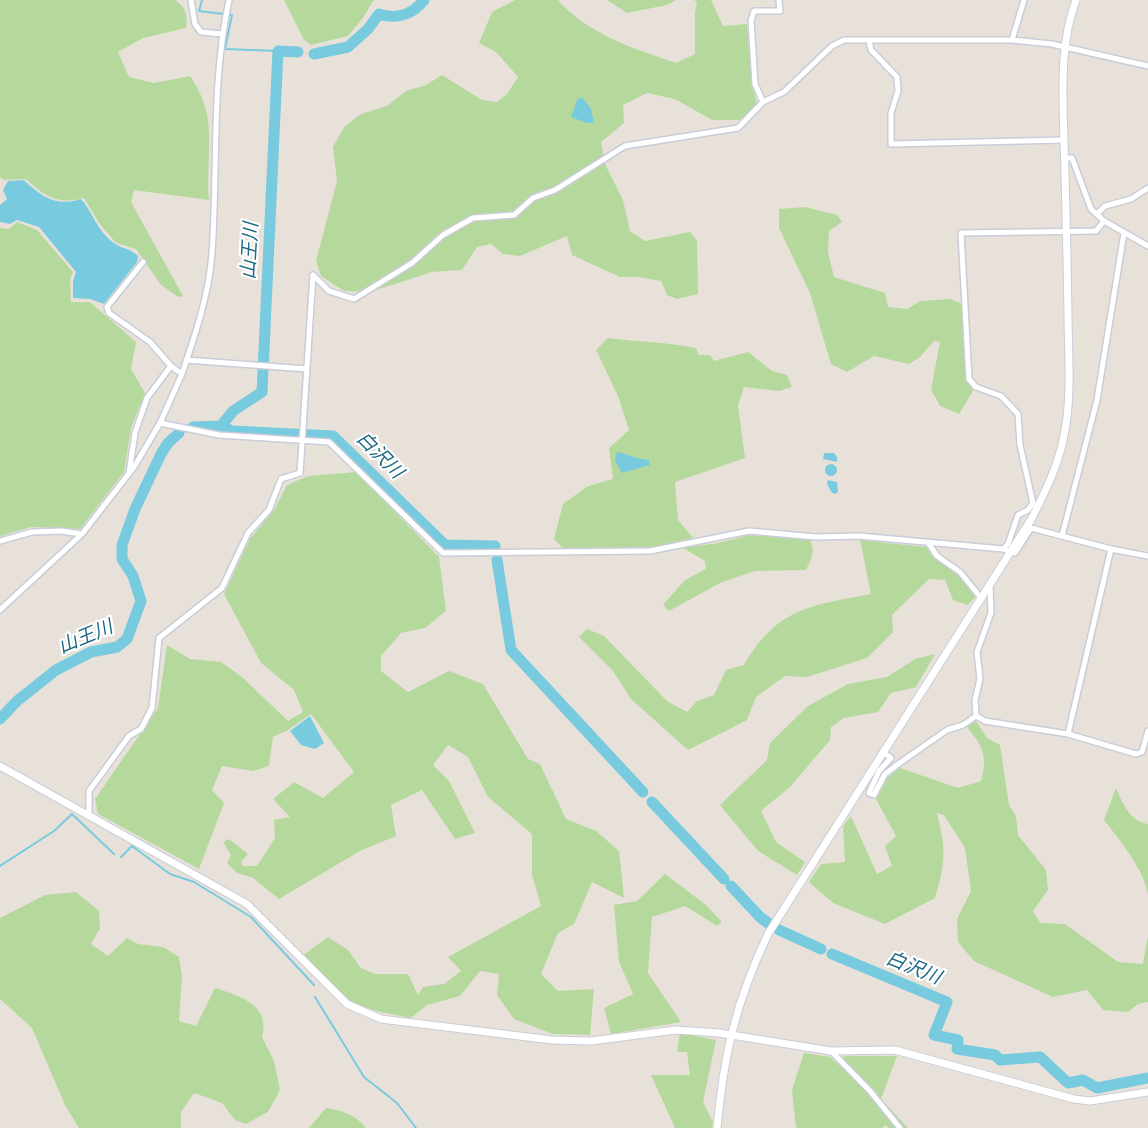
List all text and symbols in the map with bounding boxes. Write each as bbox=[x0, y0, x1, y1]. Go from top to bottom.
water label: 山王川 bbox=[238, 222, 264, 280]
water label: 白沢川 bbox=[351, 428, 407, 484]
water label: 山王川 bbox=[55, 616, 117, 660]
water label: 白沢川 bbox=[882, 948, 944, 990]

